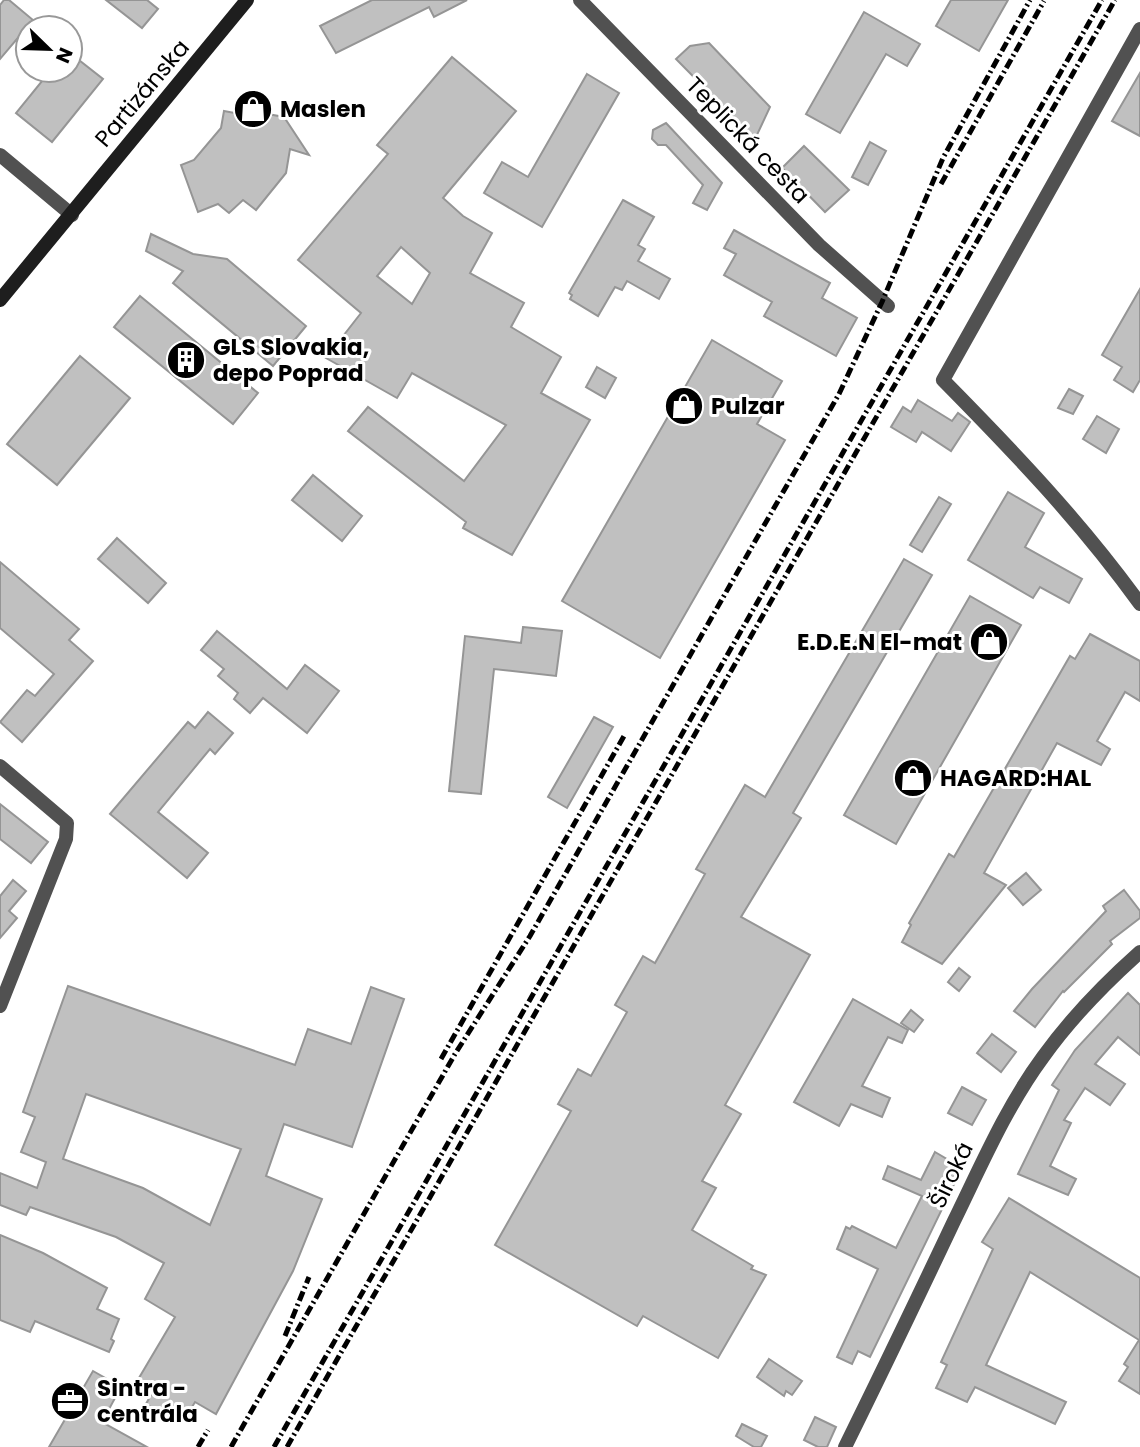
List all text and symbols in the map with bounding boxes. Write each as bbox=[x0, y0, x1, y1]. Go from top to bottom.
north arrow bbox=[14, 14, 84, 84]
street label: Partizánska bbox=[87, 32, 197, 154]
text: N bbox=[49, 44, 79, 67]
street label: Teplická cesta bbox=[679, 69, 817, 211]
shop icon: Maslen bbox=[232, 88, 274, 130]
place label: Maslen bbox=[280, 93, 366, 125]
place label: GLS Slovakia, depo Poprad bbox=[213, 331, 369, 389]
building icon: GLS Slovakia, depo Poprad bbox=[165, 339, 207, 381]
shop icon: Pulzar bbox=[663, 385, 705, 427]
place label: Pulzar bbox=[711, 390, 785, 422]
shop icon: E.D.E.N El-mat bbox=[968, 621, 1010, 663]
place label: E.D.E.N El-mat bbox=[797, 626, 962, 658]
shop icon: HAGARD:HAL bbox=[892, 757, 934, 799]
place label: HAGARD:HAL bbox=[940, 762, 1091, 794]
street label: Široká bbox=[921, 1137, 981, 1213]
place label: Sintra - centrála bbox=[97, 1372, 198, 1430]
office icon: Sintra - centrála bbox=[49, 1380, 91, 1422]

